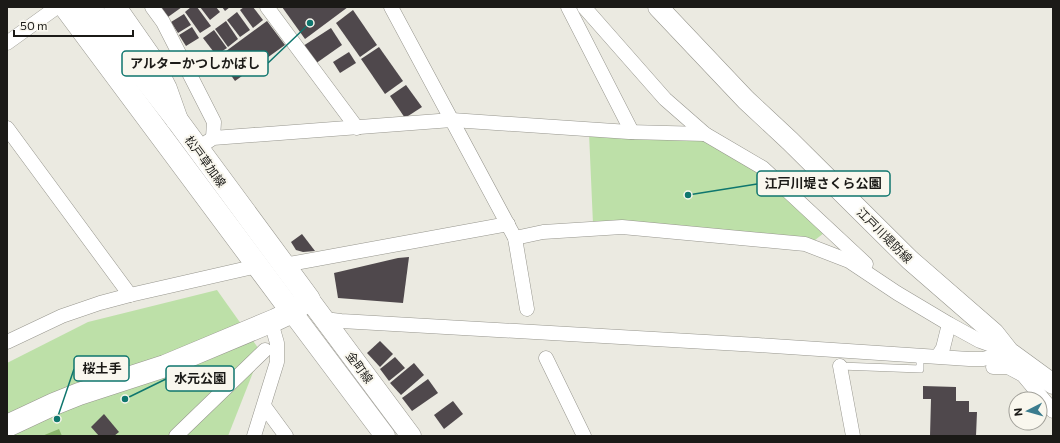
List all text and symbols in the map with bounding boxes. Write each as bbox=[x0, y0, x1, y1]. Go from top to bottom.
scale bar bbox=[14, 12, 133, 38]
text: 50 m bbox=[20, 18, 48, 32]
callout: アルターかつしかばし bbox=[122, 51, 268, 76]
text: アルターかつしかばし bbox=[130, 55, 260, 71]
street label: 松戸草加線 bbox=[183, 133, 229, 189]
callout: 江戸川堤さくら公園 bbox=[757, 171, 890, 196]
text: 江戸川堤さくら公園 bbox=[764, 175, 882, 191]
street label: 江戸川堤防線 bbox=[855, 205, 915, 265]
street label: 金町線 bbox=[344, 348, 376, 386]
callout: 桜土手 bbox=[74, 356, 129, 381]
text: 桜土手 bbox=[82, 360, 122, 376]
callout: 水元公園 bbox=[166, 366, 234, 391]
text: 水元公園 bbox=[174, 370, 226, 386]
north arrow bbox=[1008, 391, 1048, 431]
text: N bbox=[1011, 407, 1024, 417]

